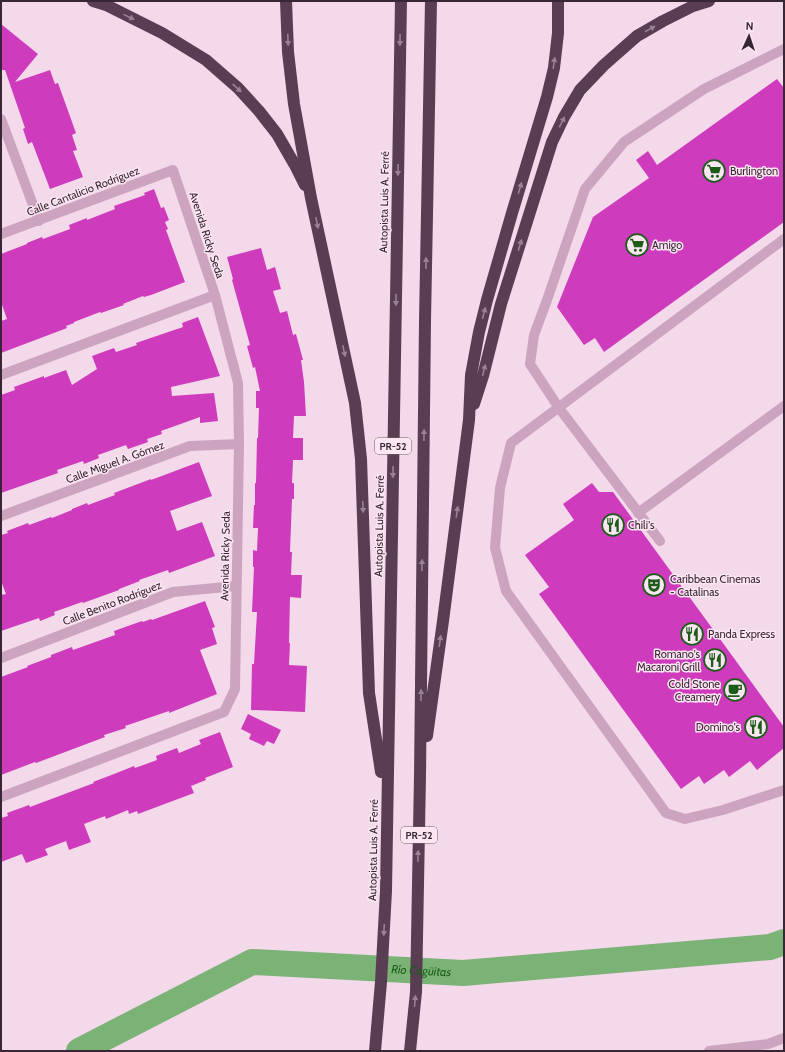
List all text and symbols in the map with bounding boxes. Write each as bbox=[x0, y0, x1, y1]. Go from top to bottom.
one-way arrow bbox=[123, 13, 135, 20]
north arrow bbox=[729, 16, 769, 56]
text: N bbox=[745, 19, 754, 33]
one-way arrow bbox=[644, 25, 656, 32]
one-way arrow bbox=[284, 34, 291, 46]
one-way arrow bbox=[397, 34, 403, 47]
one-way arrow bbox=[551, 57, 557, 69]
one-way arrow bbox=[232, 83, 242, 93]
one-way arrow bbox=[559, 116, 565, 128]
street label: Autopista Luis A. Ferré bbox=[376, 151, 392, 253]
supermarket icon: Burlington bbox=[701, 158, 727, 184]
street label: Calle Cantalicio Rodríguez bbox=[25, 163, 141, 219]
one-way arrow bbox=[395, 164, 401, 177]
place label: Burlington bbox=[730, 164, 778, 178]
one-way arrow bbox=[517, 182, 523, 194]
street label: Avenida Ricky Seda bbox=[186, 190, 228, 281]
one-way arrow bbox=[314, 217, 320, 230]
supermarket icon: Amigo bbox=[624, 232, 650, 258]
one-way arrow bbox=[517, 238, 523, 250]
place label: Amigo bbox=[652, 238, 682, 252]
one-way arrow bbox=[423, 256, 429, 269]
one-way arrow bbox=[393, 294, 399, 307]
one-way arrow bbox=[481, 307, 487, 319]
one-way arrow bbox=[342, 344, 348, 357]
one-way arrow bbox=[482, 364, 488, 376]
one-way arrow bbox=[421, 428, 427, 441]
street label: Calle Miguel A. Gómez bbox=[64, 438, 166, 486]
road number: PR-52 bbox=[375, 438, 411, 454]
one-way arrow bbox=[390, 466, 396, 479]
street label: Autopista Luis A. Ferré bbox=[371, 475, 387, 577]
one-way arrow bbox=[359, 501, 366, 513]
one-way arrow bbox=[454, 506, 460, 518]
street label: Avenida Ricky Seda bbox=[217, 510, 233, 601]
restaurant icon: Chili's bbox=[600, 512, 626, 538]
place label: Chili's bbox=[628, 518, 655, 532]
one-way arrow bbox=[419, 558, 425, 571]
theatre icon: Caribbean Cinemas - Catalinas bbox=[641, 572, 667, 598]
place label: Caribbean Cinemas - Catalinas bbox=[670, 572, 761, 599]
street label: Calle Benito Rodríguez bbox=[61, 578, 163, 628]
restaurant icon: Panda Express bbox=[679, 621, 705, 647]
place label: Panda Express bbox=[708, 627, 775, 641]
one-way arrow bbox=[437, 635, 443, 647]
place label: Romano's Macaroni Grill bbox=[637, 647, 700, 674]
restaurant icon: Romano's Macaroni Grill bbox=[702, 647, 728, 673]
place label: Cold Stone Creamery bbox=[668, 677, 720, 704]
cafe icon: Cold Stone Creamery bbox=[722, 677, 748, 703]
one-way arrow bbox=[418, 688, 424, 701]
restaurant icon: Domino's bbox=[743, 714, 769, 740]
place label: Domino's bbox=[696, 720, 740, 734]
street label: Autopista Luis A. Ferré bbox=[365, 799, 381, 901]
road number: PR-52 bbox=[401, 827, 437, 843]
one-way arrow bbox=[415, 849, 421, 862]
one-way arrow bbox=[380, 924, 387, 936]
water label: Río Cagüitas bbox=[391, 961, 452, 979]
one-way arrow bbox=[412, 995, 418, 1007]

